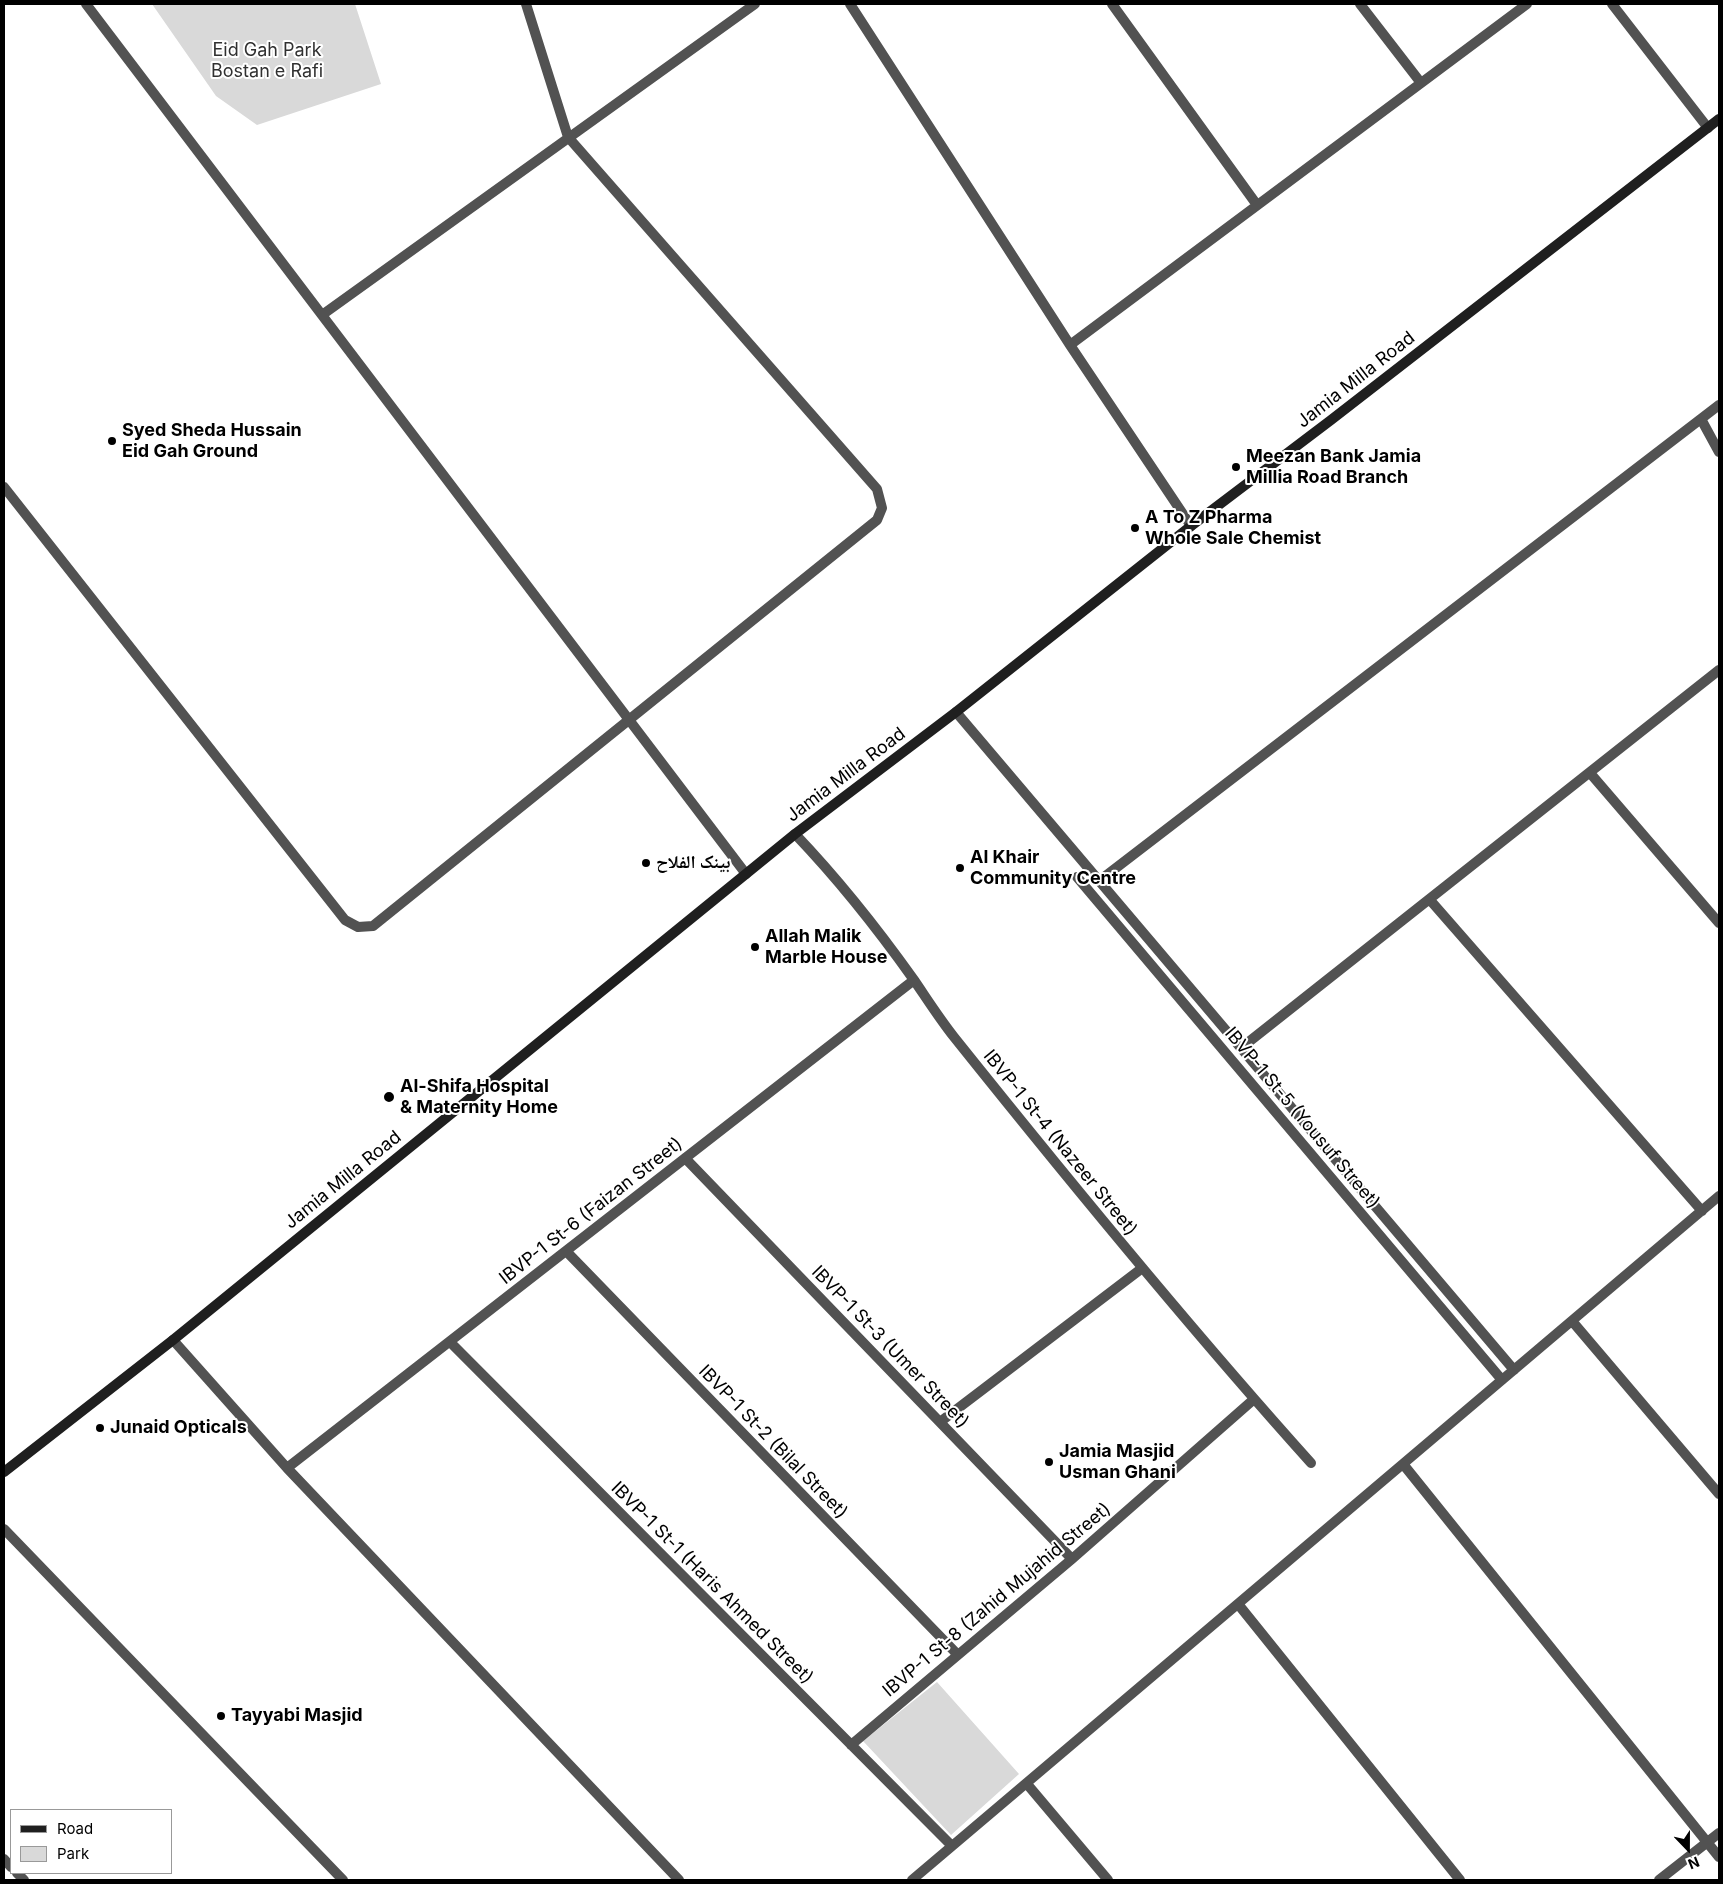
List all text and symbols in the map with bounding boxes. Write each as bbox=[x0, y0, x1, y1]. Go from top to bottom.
park label: Eid Gah Park Bostan e Rafi bbox=[211, 40, 323, 82]
street label: Jamia Milla Road bbox=[1293, 327, 1419, 433]
place label: Syed Sheda Hussain Eid Gah Ground bbox=[122, 420, 302, 462]
marker: Syed Sheda Hussain Eid Gah Ground bbox=[106, 435, 118, 447]
place label: Meezan Bank Jamia Millia Road Branch bbox=[1246, 446, 1421, 488]
marker: Meezan Bank Jamia Millia Road Branch bbox=[1230, 461, 1242, 473]
place label: A To Z Pharma Whole Sale Chemist bbox=[1145, 507, 1321, 550]
marker: A To Z Pharma Whole Sale Chemist bbox=[1129, 522, 1141, 534]
street label: Jamia Milla Road bbox=[782, 723, 910, 827]
place label: Al Khair Community Centre bbox=[970, 847, 1136, 890]
place label: بینک الفلاح bbox=[656, 852, 730, 874]
marker: بینک الفلاح bbox=[640, 857, 652, 869]
marker: Al Khair Community Centre bbox=[954, 862, 966, 874]
place label: Allah Malik Marble House bbox=[765, 926, 888, 969]
marker: Allah Malik Marble House bbox=[749, 941, 761, 953]
street label: IBVP-1 St-5 (Yousuf Street) bbox=[1220, 1023, 1384, 1213]
street label: IBVP-1 St-4 (Nazeer Street) bbox=[978, 1046, 1142, 1240]
place label: Al-Shifa Hospital & Maternity Home bbox=[400, 1076, 558, 1118]
marker: Al-Shifa Hospital & Maternity Home bbox=[382, 1090, 396, 1104]
street label: Jamia Milla Road bbox=[280, 1126, 406, 1234]
street label: IBVP-1 St-6 (Faizan Street) bbox=[495, 1133, 687, 1289]
street label: IBVP-1 St-3 (Umer Street) bbox=[807, 1261, 973, 1433]
street label: IBVP-1 St-2 (Bilal Street) bbox=[694, 1361, 852, 1523]
place label: Junaid Opticals bbox=[110, 1417, 247, 1439]
marker: Junaid Opticals bbox=[94, 1422, 106, 1434]
place label: Jamia Masjid Usman Ghani bbox=[1059, 1441, 1176, 1484]
marker: Jamia Masjid Usman Ghani bbox=[1043, 1456, 1055, 1468]
street label: IBVP-1 St-1 (Haris Ahmed Street) bbox=[606, 1477, 818, 1689]
street label: IBVP-1 St-8 (Zahid Mujahid Street) bbox=[879, 1498, 1115, 1702]
place label: Tayyabi Masjid bbox=[231, 1705, 363, 1727]
marker: Tayyabi Masjid bbox=[215, 1710, 227, 1722]
legend bbox=[10, 1809, 172, 1874]
text: Road bbox=[57, 1819, 93, 1838]
north arrow bbox=[1663, 1824, 1713, 1874]
text: Park bbox=[57, 1844, 89, 1863]
text: N bbox=[1686, 1853, 1702, 1873]

